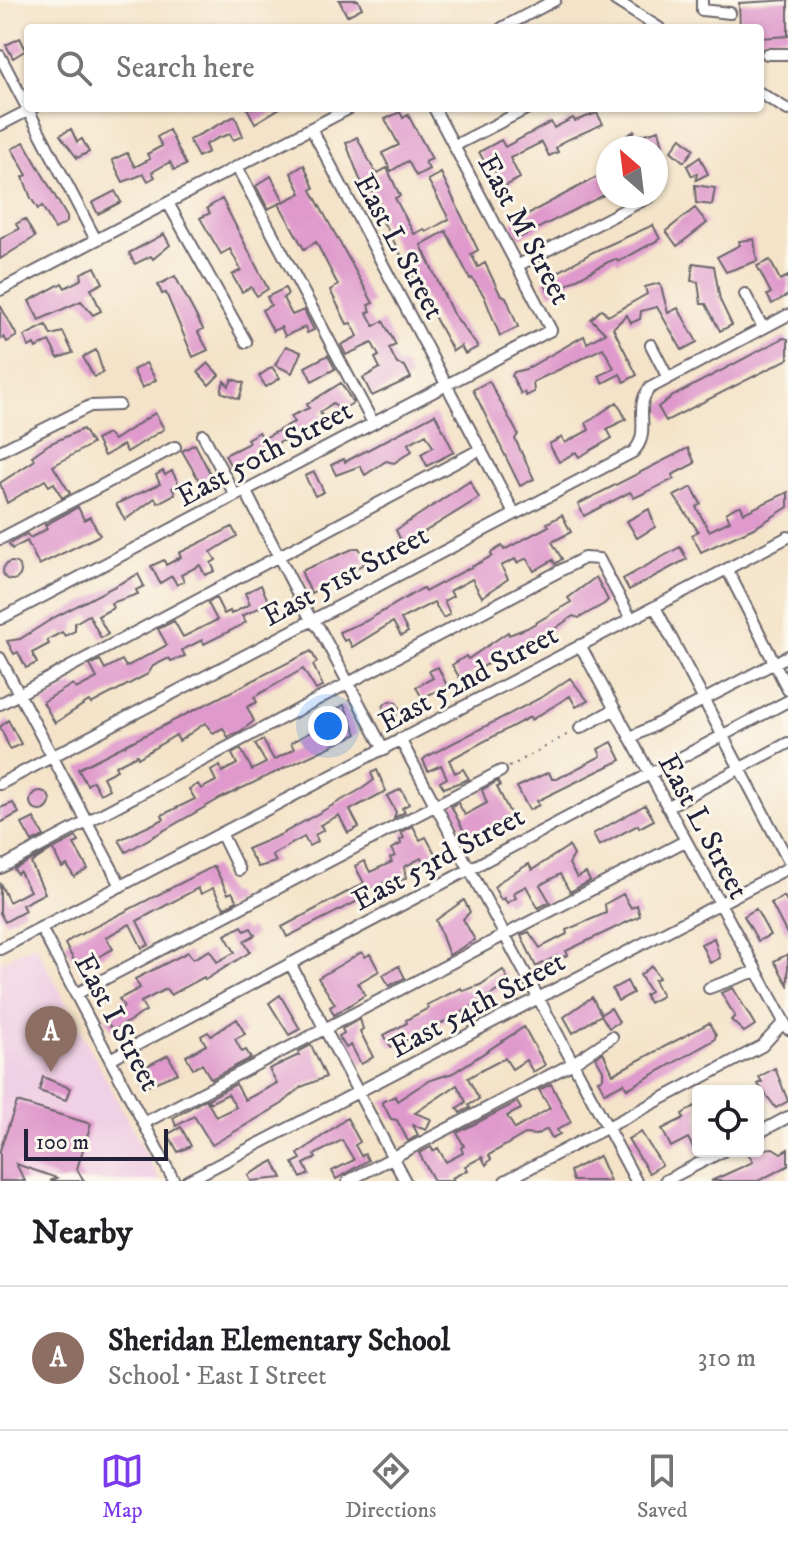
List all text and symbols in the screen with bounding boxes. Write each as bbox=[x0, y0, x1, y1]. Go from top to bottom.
search box bbox=[24, 24, 764, 112]
icon: search bbox=[52, 46, 96, 90]
text: Search here bbox=[116, 50, 255, 87]
north arrow bbox=[596, 136, 668, 208]
street label: East M Street bbox=[469, 148, 579, 311]
street label: East L Street bbox=[345, 168, 452, 326]
street label: East 50th Street bbox=[170, 392, 359, 516]
street label: East 51st Street bbox=[256, 517, 435, 636]
street label: East 52nd Street bbox=[373, 617, 565, 742]
your location bbox=[308, 706, 348, 746]
street label: East L Street bbox=[649, 748, 756, 906]
street label: East 53rd Street bbox=[346, 798, 531, 920]
street label: East 54th Street bbox=[384, 944, 572, 1067]
street label: East I Street bbox=[65, 948, 168, 1098]
pin: A bbox=[25, 1006, 77, 1072]
map controls bbox=[692, 1085, 764, 1157]
button: locate bbox=[692, 1085, 764, 1157]
scale bar bbox=[24, 1125, 168, 1161]
text: 100 m bbox=[36, 1129, 89, 1156]
text: Nearby bbox=[32, 1212, 133, 1254]
text: Sheridan Elementary School bbox=[108, 1323, 450, 1360]
text: A bbox=[50, 1342, 66, 1375]
text: 310 m bbox=[698, 1342, 756, 1375]
text: School · East I Street bbox=[108, 1360, 327, 1393]
tab: Map bbox=[100, 1449, 144, 1524]
tab: Directions bbox=[345, 1449, 436, 1524]
tab: Saved bbox=[637, 1449, 688, 1524]

